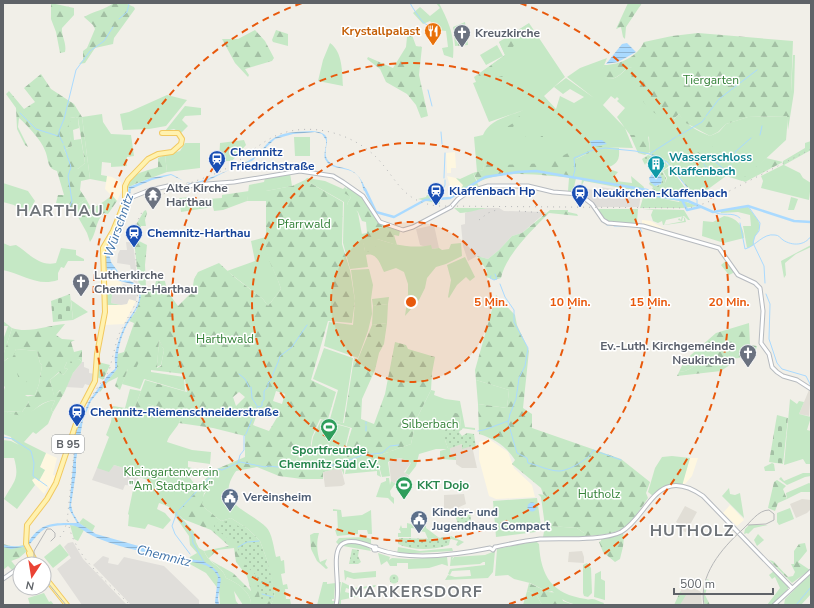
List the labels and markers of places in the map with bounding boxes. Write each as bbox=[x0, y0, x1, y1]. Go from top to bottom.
restaurant icon: Krystallpalast bbox=[423, 21, 443, 46]
place label: Krystallpalast bbox=[342, 23, 420, 39]
church icon: Kreuzkirche bbox=[452, 23, 472, 48]
place label: Kreuzkirche bbox=[475, 25, 541, 41]
place label: Chemnitz Friedrichstraße bbox=[230, 144, 315, 174]
station icon: Chemnitz Friedrichstraße bbox=[207, 149, 227, 174]
place label: Wasserschloss Klaffenbach bbox=[669, 149, 752, 179]
building icon: Wasserschloss Klaffenbach bbox=[646, 154, 666, 179]
place label: Alte Kirche Harthau bbox=[166, 180, 228, 210]
station icon: Klaffenbach Hp bbox=[426, 181, 446, 206]
place label: Klaffenbach Hp bbox=[449, 183, 535, 199]
station icon: Neukirchen-Klaffenbach bbox=[570, 183, 590, 208]
temple icon: Alte Kirche Harthau bbox=[143, 185, 163, 210]
place label: Neukirchen-Klaffenbach bbox=[593, 185, 728, 201]
station icon: Chemnitz-Harthau bbox=[124, 223, 144, 248]
place label: Chemnitz-Harthau bbox=[147, 225, 250, 241]
place label: Lutherkirche Chemnitz-Harthau bbox=[94, 267, 197, 297]
church icon: Lutherkirche Chemnitz-Harthau bbox=[71, 272, 91, 297]
centre of rings bbox=[404, 295, 418, 309]
place label: Ev.-Luth. Kirchgemeinde Neukirchen bbox=[600, 338, 735, 368]
church icon: Ev.-Luth. Kirchgemeinde Neukirchen bbox=[738, 343, 758, 368]
station icon: Chemnitz-Riemenschneiderstraße bbox=[67, 402, 87, 427]
place label: Chemnitz-Riemenschneiderstraße bbox=[90, 404, 279, 420]
sports icon: Sportfreunde Chemnitz Süd e.V. bbox=[319, 417, 339, 442]
place label: Sportfreunde Chemnitz Süd e.V. bbox=[279, 442, 379, 472]
sports icon: KKT Dojo bbox=[394, 475, 414, 500]
place label: KKT Dojo bbox=[417, 477, 469, 493]
public building icon: Vereinsheim bbox=[220, 487, 240, 512]
place label: Vereinsheim bbox=[242, 489, 311, 505]
place label: Kinder- und Jugendhaus Compact bbox=[431, 504, 550, 534]
public building icon: Kinder- und Jugendhaus Compact bbox=[409, 509, 429, 534]

